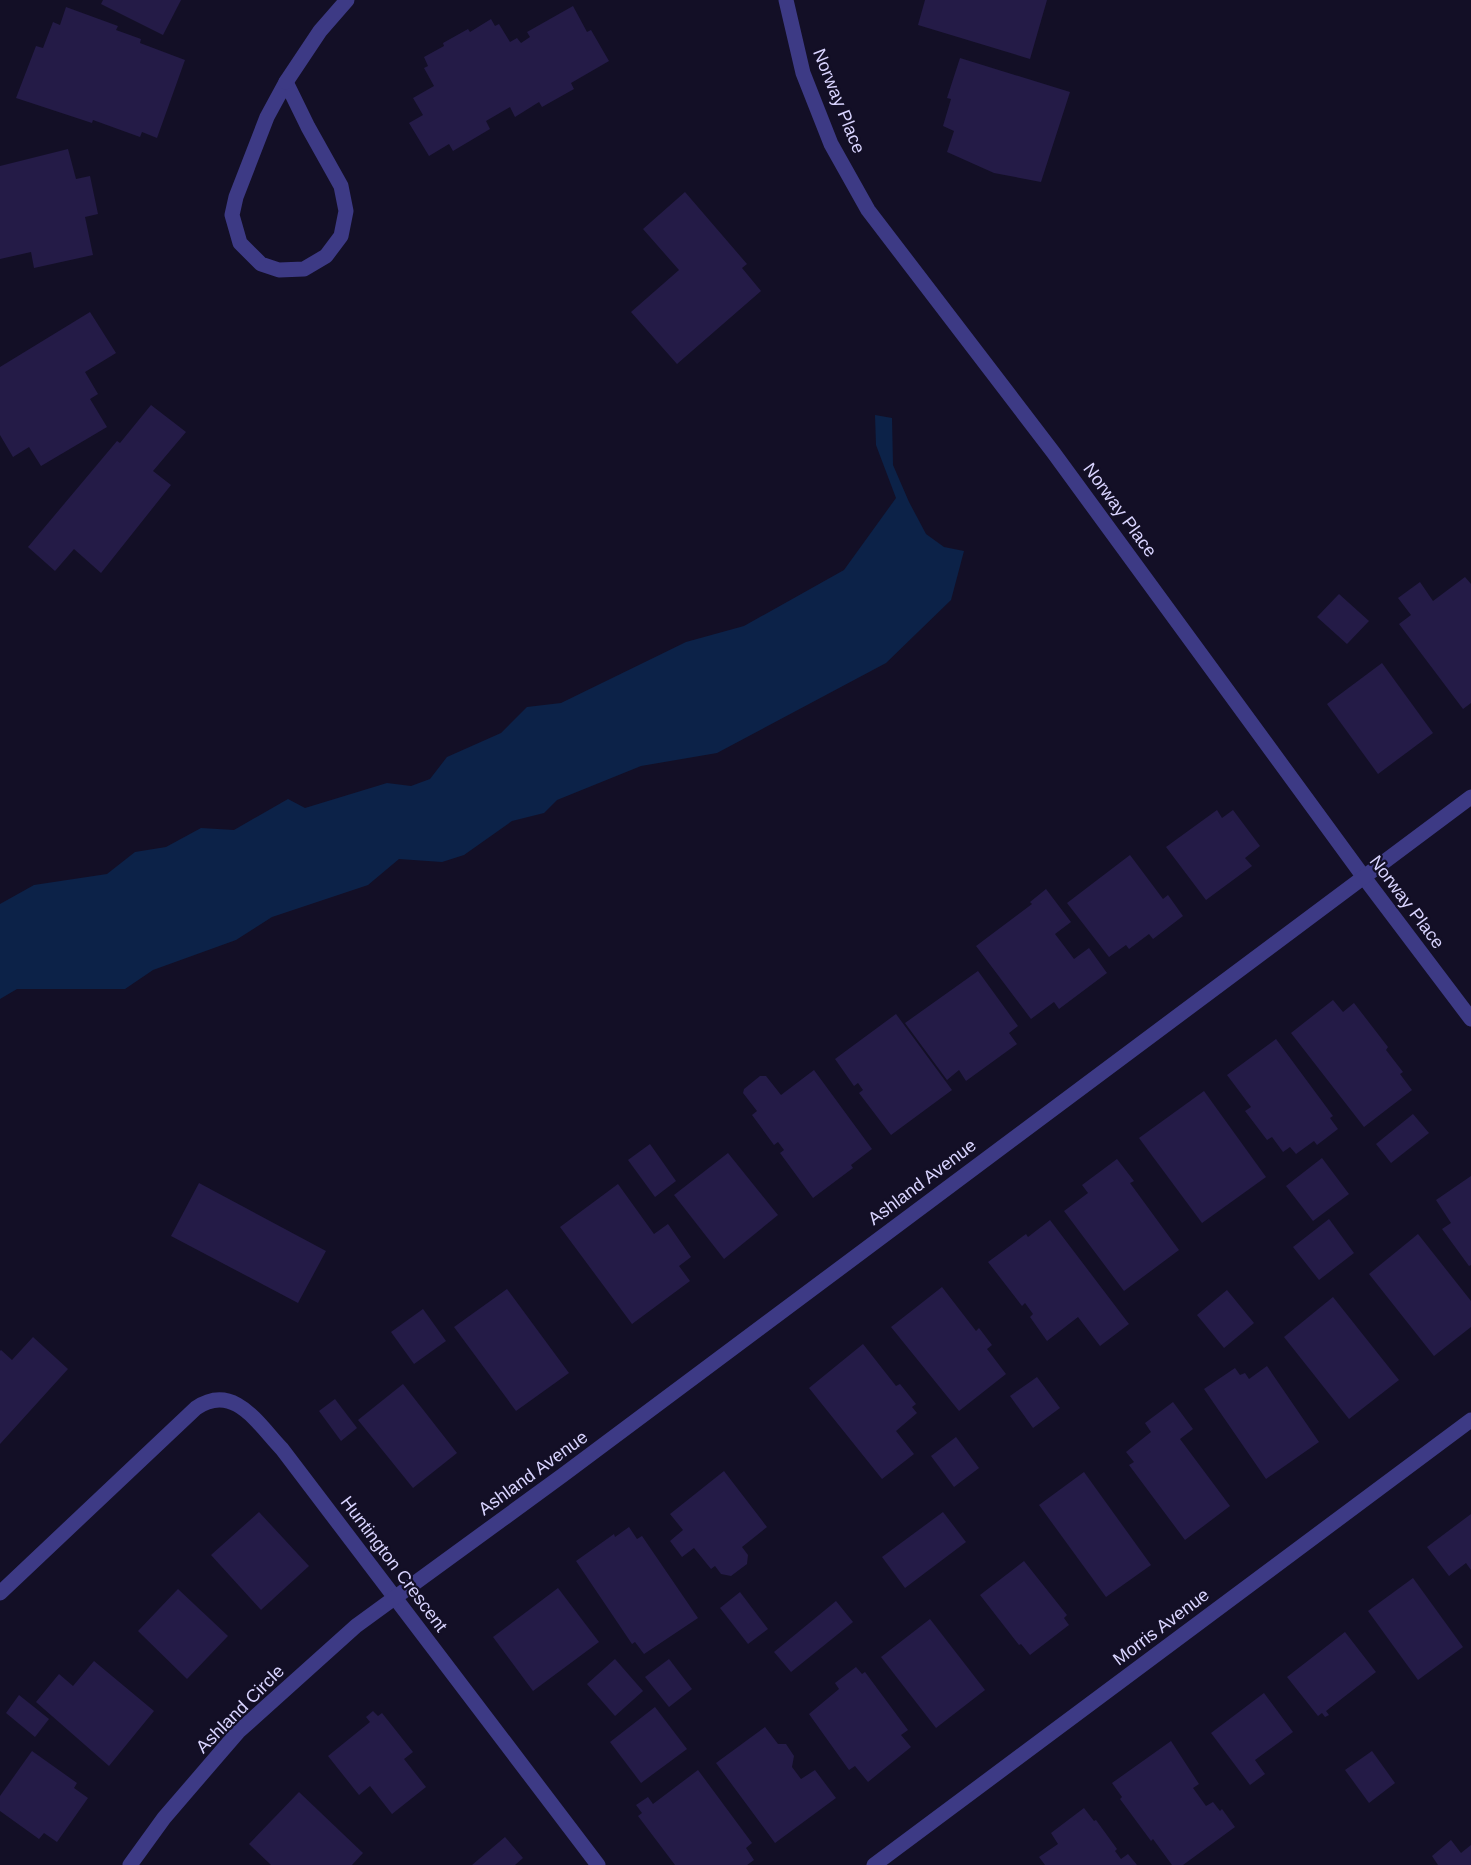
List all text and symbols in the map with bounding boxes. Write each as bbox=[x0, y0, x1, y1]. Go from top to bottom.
street label: Norway Place bbox=[809, 46, 869, 156]
street label: Norway Place bbox=[1079, 459, 1161, 561]
street label: Norway Place bbox=[1366, 852, 1448, 952]
street label: Ashland Avenue bbox=[864, 1135, 980, 1229]
street label: Ashland Avenue bbox=[475, 1427, 591, 1519]
street label: Huntington Crescent bbox=[337, 1492, 451, 1636]
street label: Morris Avenue bbox=[1109, 1584, 1213, 1670]
street label: Ashland Circle bbox=[192, 1661, 288, 1757]

